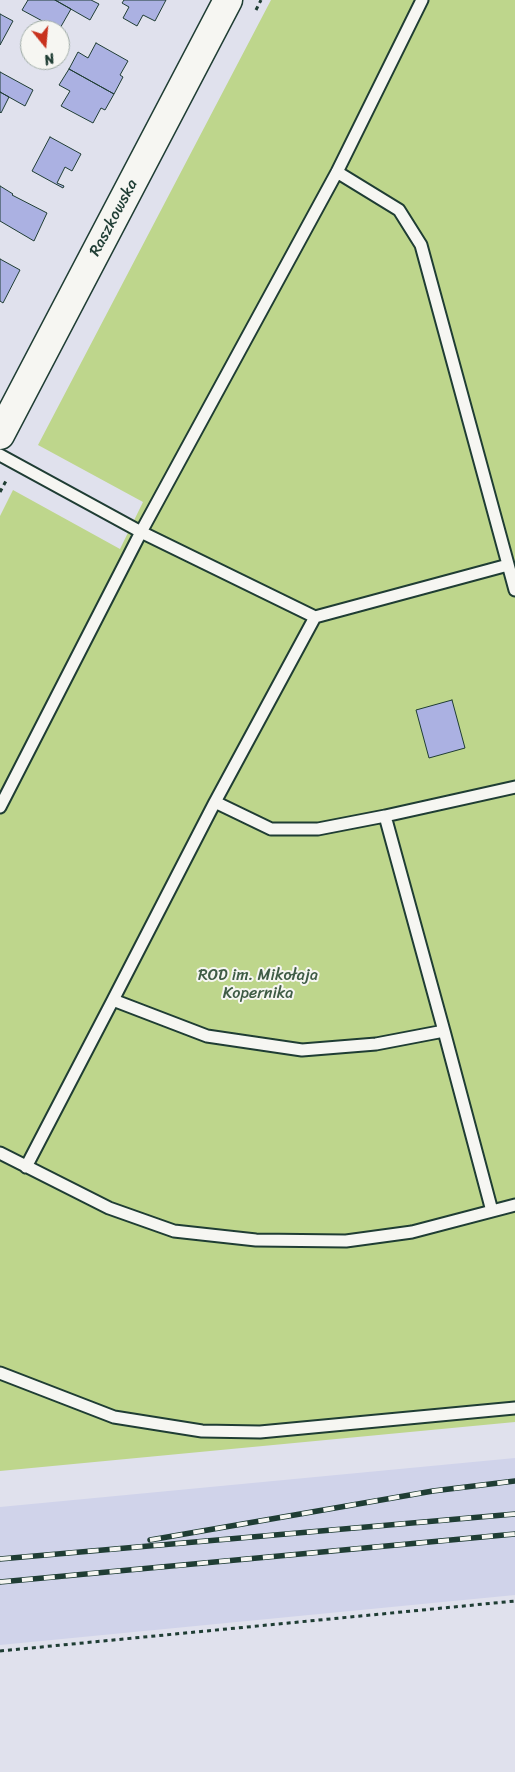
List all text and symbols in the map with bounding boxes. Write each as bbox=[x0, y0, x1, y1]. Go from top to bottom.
north arrow bbox=[20, 20, 70, 70]
text: N bbox=[41, 45, 58, 72]
street label: Raszkowska bbox=[86, 176, 142, 260]
park label: ROD im. Mikołaja Kopernika bbox=[198, 966, 318, 1004]

